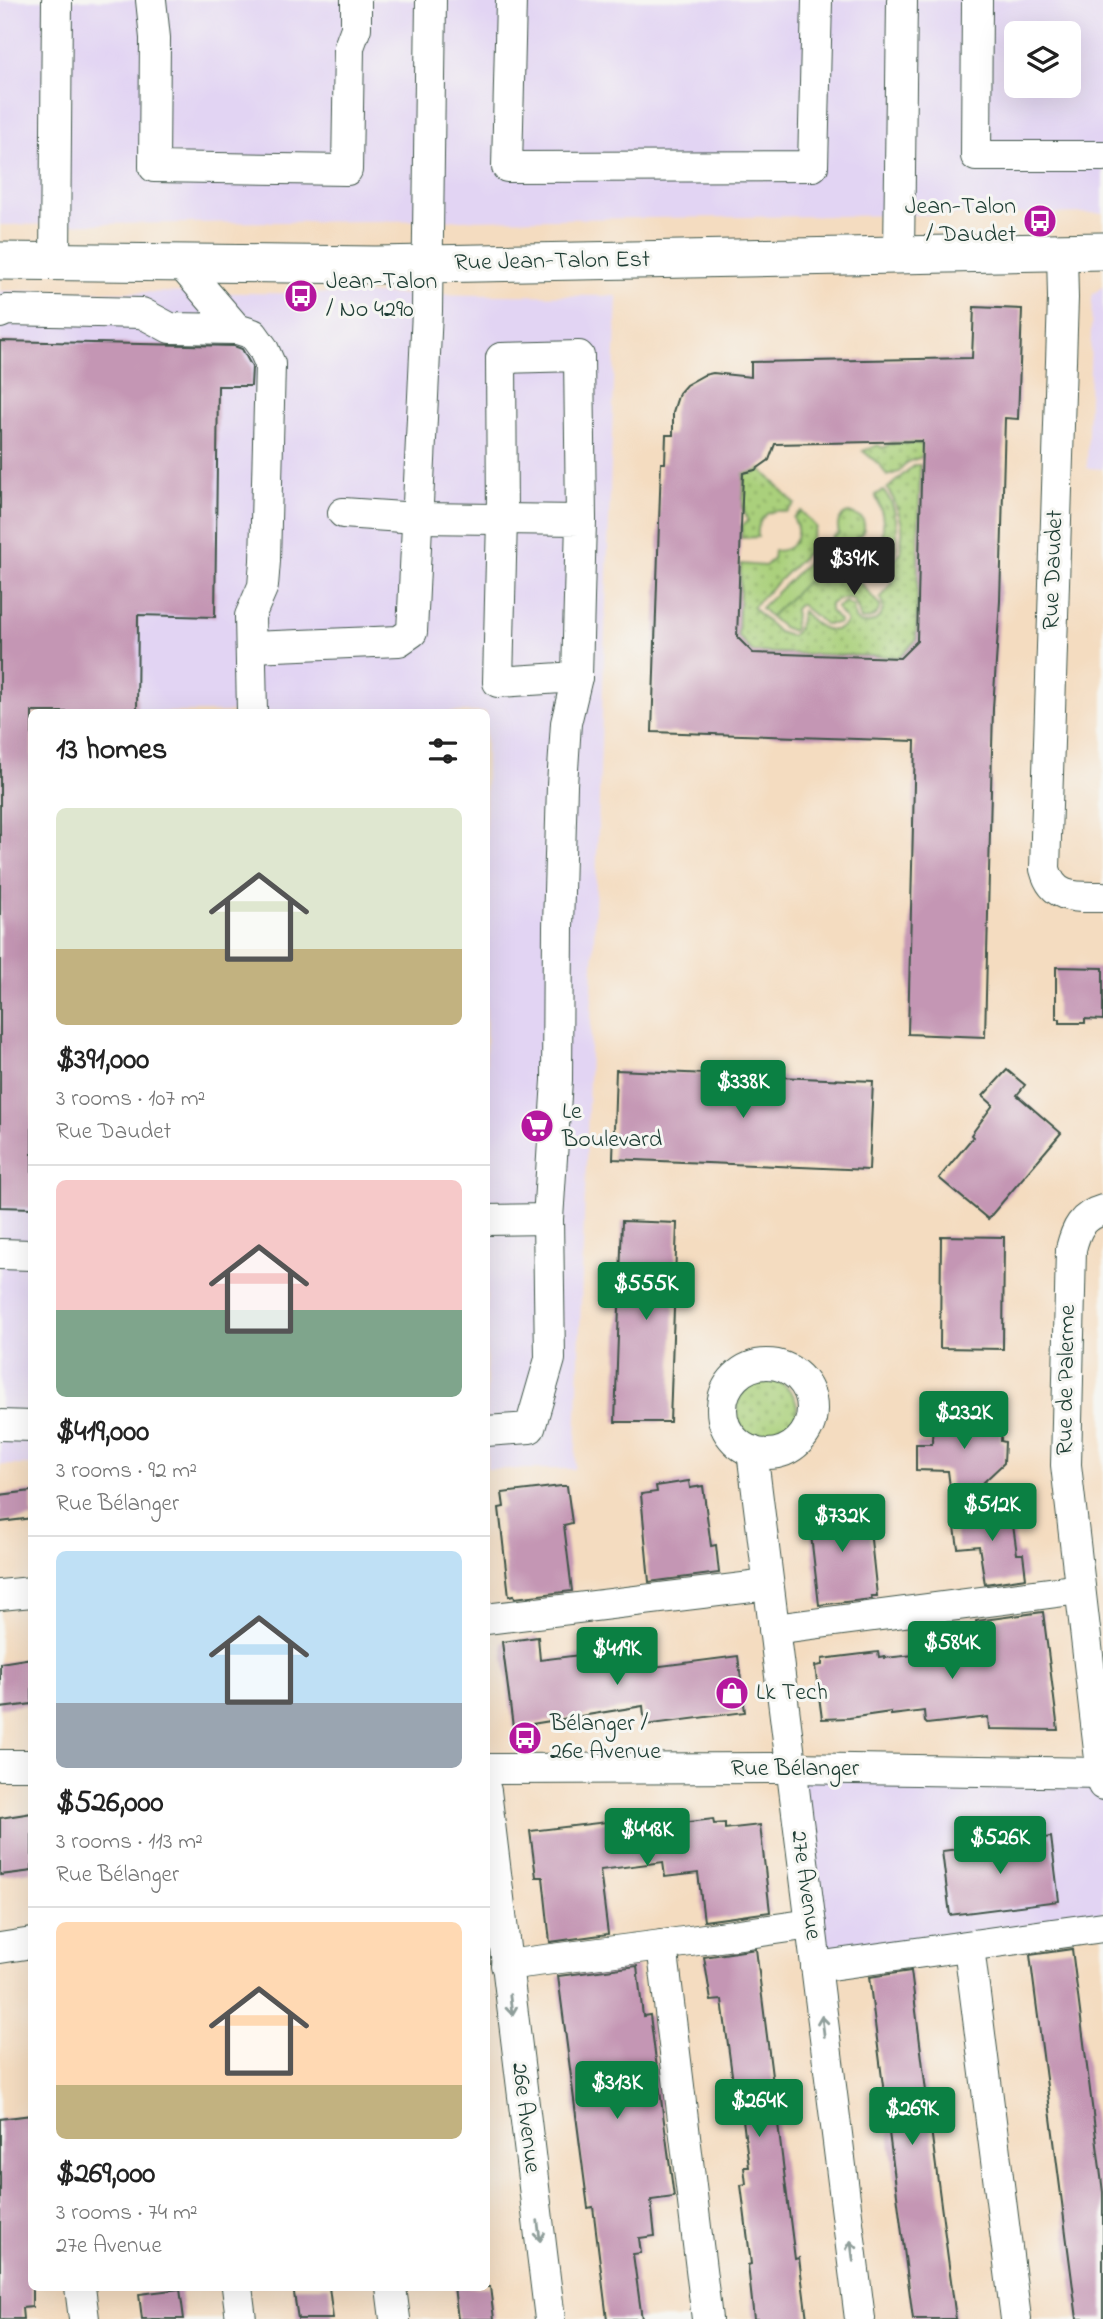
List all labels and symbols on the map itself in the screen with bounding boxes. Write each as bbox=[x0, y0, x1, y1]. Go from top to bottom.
place label: Jean-Talon / Daudet bbox=[905, 190, 1016, 253]
bus stop icon: Jean-Talon / Daudet bbox=[1021, 202, 1059, 240]
street label: Rue Jean-Talon Est bbox=[454, 243, 650, 281]
place label: Jean-Talon / No 4290 bbox=[326, 265, 437, 328]
bus stop icon: Jean-Talon / No 4290 bbox=[282, 277, 320, 315]
street label: Rue Daudet bbox=[1034, 509, 1074, 631]
pin: $391K bbox=[805, 538, 903, 597]
pin: $338K bbox=[694, 1060, 792, 1120]
place label: Le Boulevard bbox=[561, 1095, 663, 1158]
supermarket icon: Le Boulevard bbox=[518, 1107, 556, 1145]
pin: $555K bbox=[597, 1262, 695, 1322]
street label: Rue de Palerme bbox=[1048, 1304, 1086, 1456]
pin: $232K bbox=[915, 1392, 1013, 1451]
pin: $512K bbox=[943, 1484, 1041, 1543]
pin: $732K bbox=[793, 1494, 891, 1554]
pin: $584K bbox=[903, 1622, 1001, 1681]
pin: $419K bbox=[568, 1628, 666, 1687]
shop icon: Lk Tech bbox=[713, 1674, 751, 1712]
place label: Lk Tech bbox=[756, 1676, 828, 1711]
place label: Bélanger / 26e Avenue bbox=[549, 1707, 661, 1770]
bus stop icon: Bélanger / 26e Avenue bbox=[506, 1719, 544, 1757]
street label: Rue Bélanger bbox=[731, 1752, 860, 1787]
pin: $448K bbox=[598, 1808, 696, 1868]
pin: $526K bbox=[951, 1816, 1049, 1876]
street label: 27e Avenue bbox=[780, 1828, 830, 1942]
one-way arrow bbox=[505, 1993, 518, 2016]
one-way arrow bbox=[817, 2015, 830, 2037]
street label: 26e Avenue bbox=[501, 2061, 549, 2175]
pin: $313K bbox=[568, 2062, 666, 2121]
pin: $264K bbox=[710, 2080, 808, 2139]
pin: $269K bbox=[863, 2088, 961, 2147]
one-way arrow bbox=[533, 2219, 546, 2241]
one-way arrow bbox=[845, 2240, 858, 2263]

